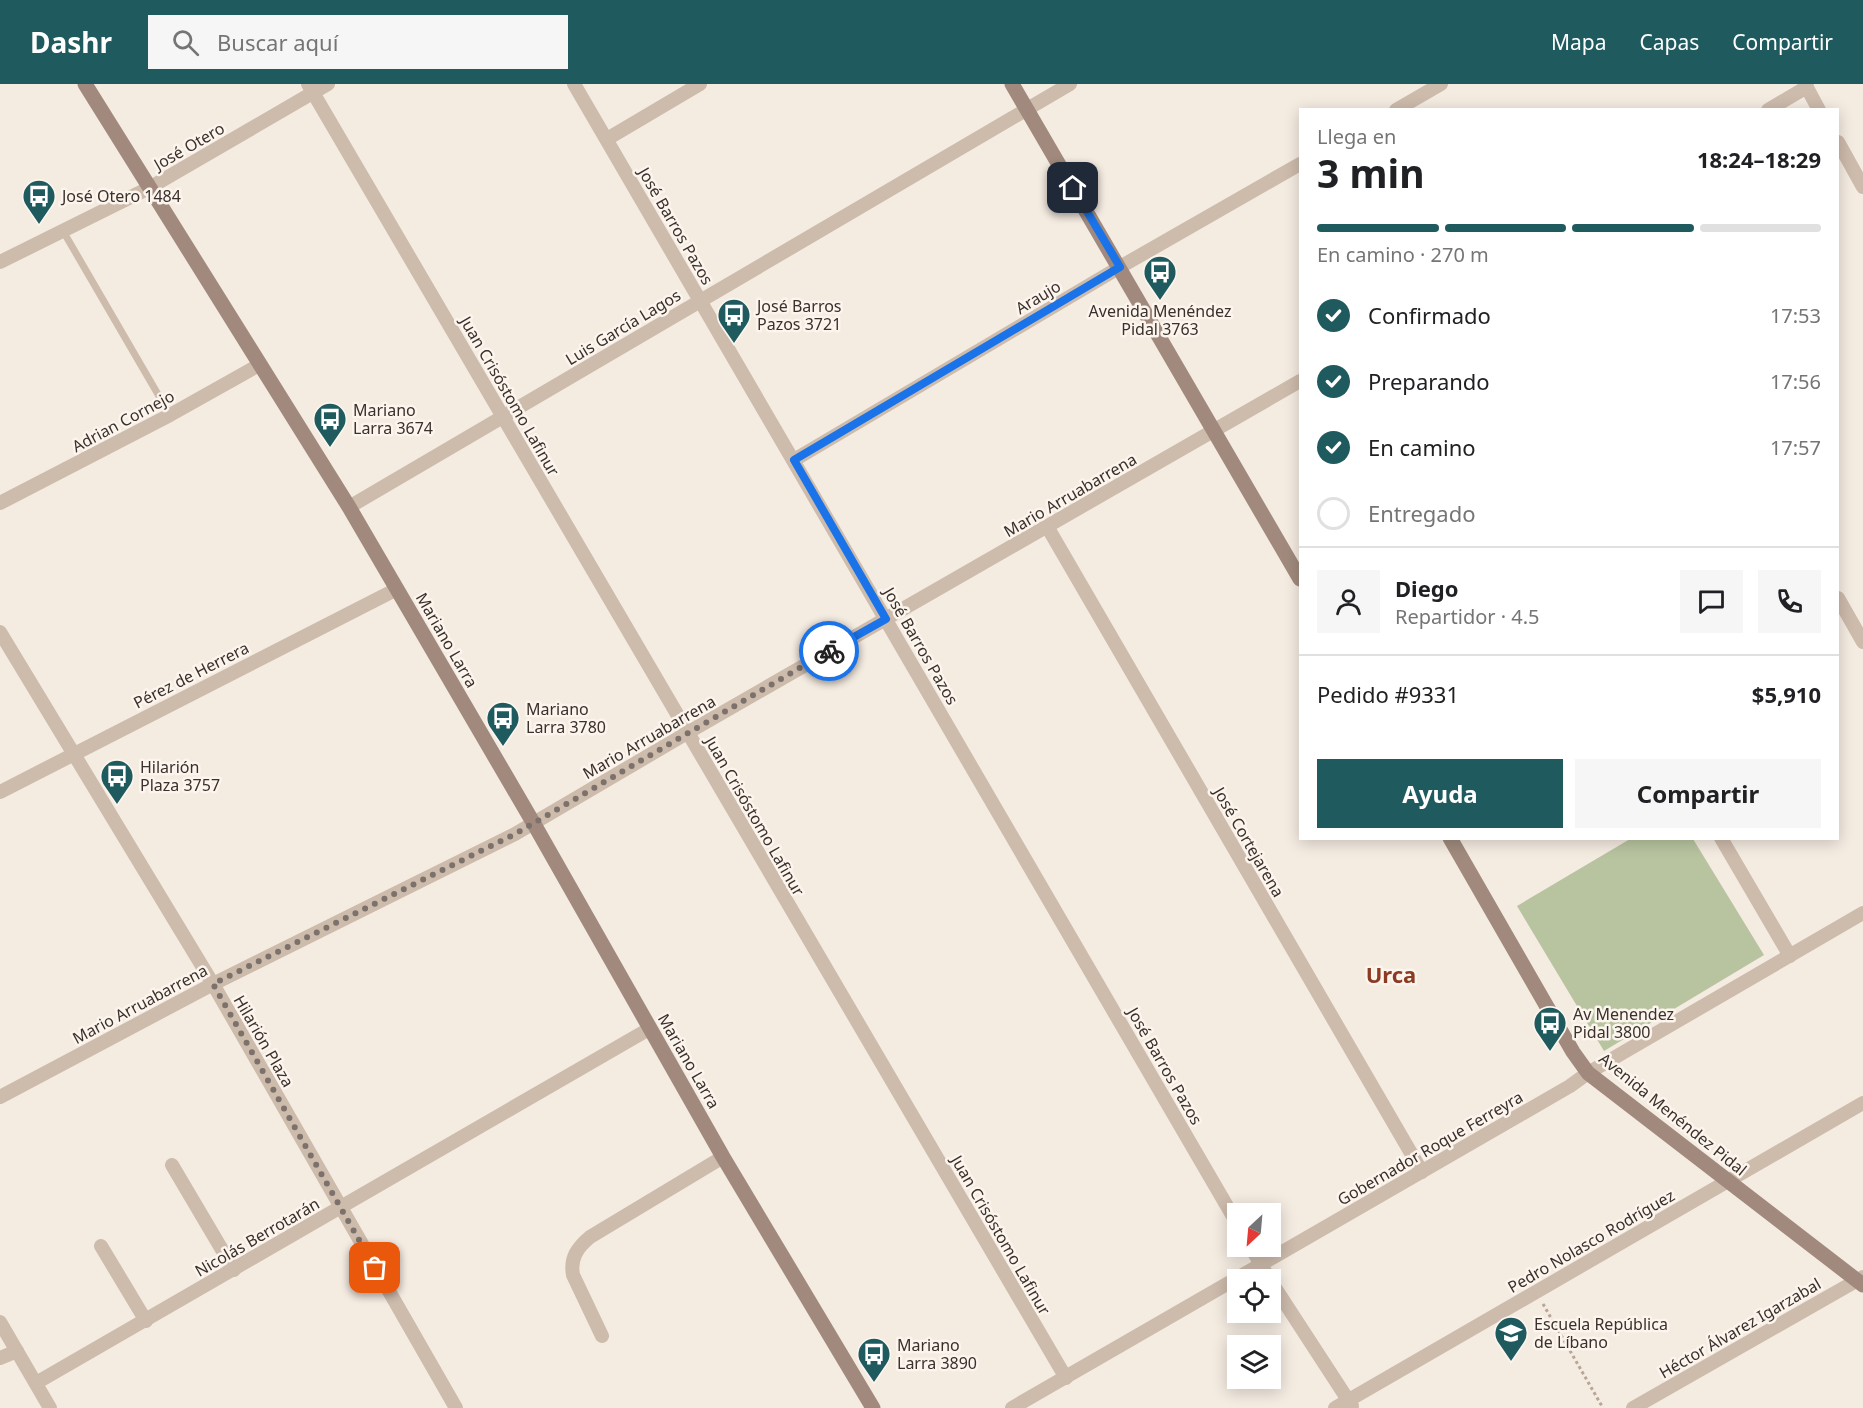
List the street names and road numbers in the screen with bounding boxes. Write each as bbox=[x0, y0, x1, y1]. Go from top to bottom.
street label: José Otero bbox=[148, 117, 228, 176]
street label: José Barros Pazos bbox=[632, 162, 719, 289]
street label: Araujo bbox=[1011, 275, 1065, 319]
street label: Luis García Lagos bbox=[561, 284, 685, 370]
street label: Juan Crisóstomo Lafinur bbox=[454, 310, 565, 480]
street label: Adrian Cornejo bbox=[68, 385, 178, 457]
street label: Mario Arruabarrena bbox=[1000, 448, 1140, 542]
street label: José Barros Pazos bbox=[877, 582, 964, 709]
street label: Mariano Larra bbox=[411, 589, 483, 691]
street label: Pérez de Herrera bbox=[130, 636, 252, 714]
street label: Mario Arruabarrena bbox=[579, 690, 719, 784]
street label: Juan Crisóstomo Lafinur bbox=[699, 730, 810, 900]
street label: José Cortejarena bbox=[1208, 781, 1289, 901]
street label: Mario Arruabarrena bbox=[69, 959, 211, 1049]
street label: Hilarión Plaza bbox=[229, 991, 299, 1091]
street label: José Barros Pazos bbox=[1121, 1002, 1208, 1129]
street label: Mariano Larra bbox=[653, 1010, 725, 1112]
street label: Avenida Menéndez Pidal bbox=[1595, 1048, 1751, 1180]
street label: Gobernador Roque Ferreyra bbox=[1333, 1086, 1527, 1210]
street label: Juan Crisóstomo Lafinur bbox=[945, 1149, 1056, 1319]
street label: Pedro Nolasco Rodríguez bbox=[1504, 1184, 1678, 1298]
street label: Nicolás Berrotarán bbox=[191, 1192, 323, 1282]
street label: Héctor Álvarez Igarzabal bbox=[1655, 1273, 1825, 1383]

